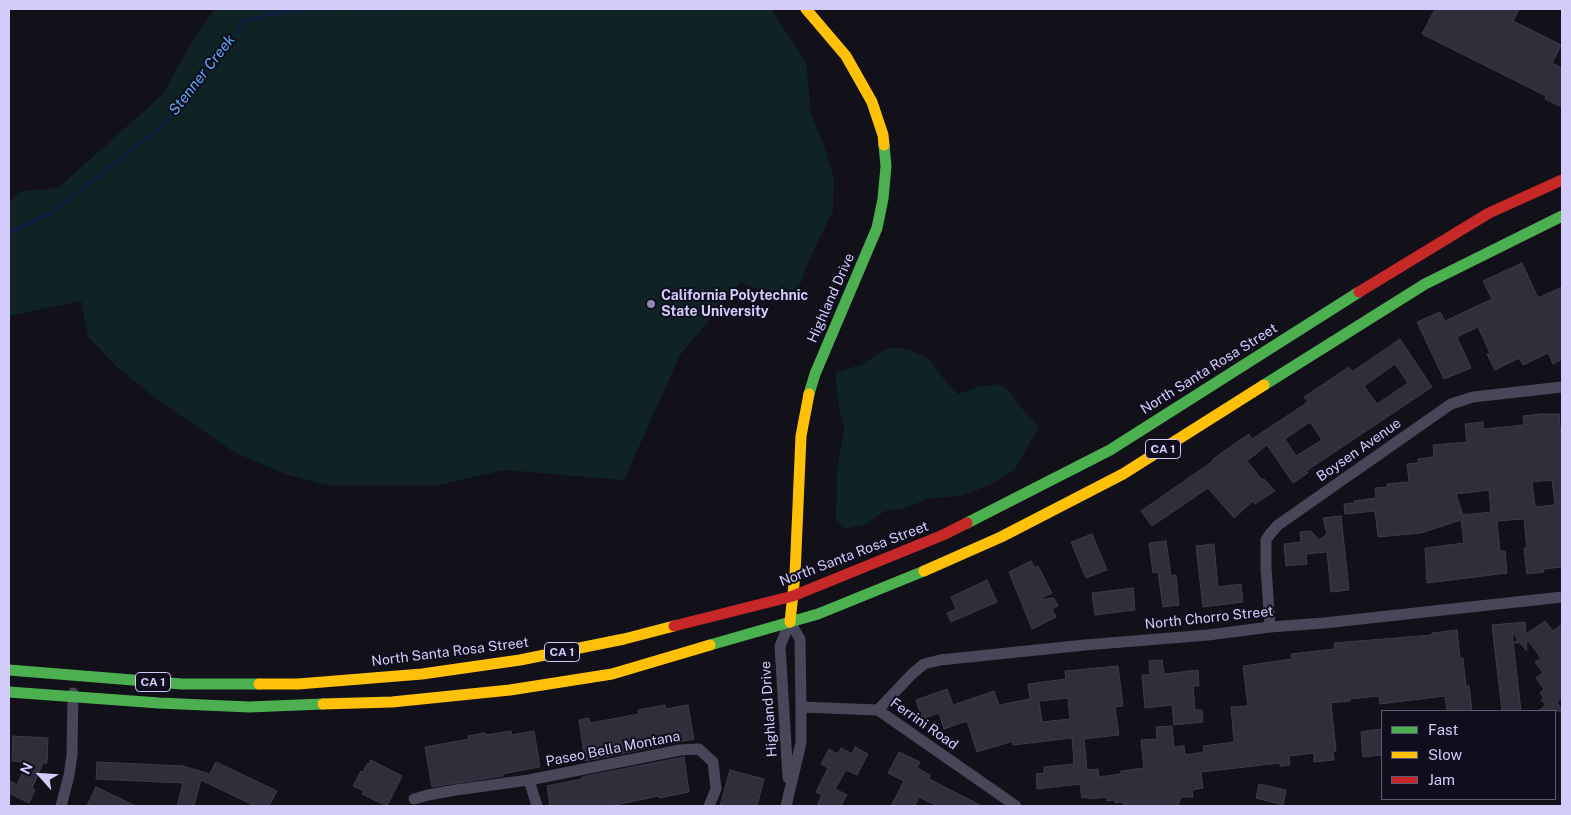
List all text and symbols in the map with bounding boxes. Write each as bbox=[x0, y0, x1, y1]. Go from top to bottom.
water label: Stenner Creek bbox=[165, 31, 239, 119]
street label: Highland Drive bbox=[804, 251, 858, 345]
place label: California Polytechnic State University bbox=[661, 288, 808, 321]
marker: California Polytechnic State University bbox=[645, 298, 657, 310]
street label: North Santa Rosa Street bbox=[1137, 320, 1281, 418]
street label: Boysen Avenue bbox=[1314, 415, 1404, 485]
road number: CA 1 bbox=[1146, 439, 1180, 458]
street label: North Santa Rosa Street bbox=[777, 518, 931, 590]
street label: North Chorro Street bbox=[1144, 603, 1274, 633]
street label: North Santa Rosa Street bbox=[370, 634, 530, 670]
road number: CA 1 bbox=[544, 642, 580, 662]
street label: Highland Drive bbox=[757, 660, 781, 758]
road number: CA 1 bbox=[136, 672, 170, 692]
street label: Ferrini Road bbox=[887, 695, 961, 753]
legend bbox=[1381, 710, 1556, 800]
text: Fast bbox=[1428, 721, 1458, 738]
street label: Paseo Bella Montana bbox=[544, 728, 682, 770]
text: Slow bbox=[1428, 746, 1462, 763]
north arrow bbox=[15, 750, 65, 800]
text: N bbox=[17, 760, 36, 777]
text: Jam bbox=[1428, 771, 1455, 788]

